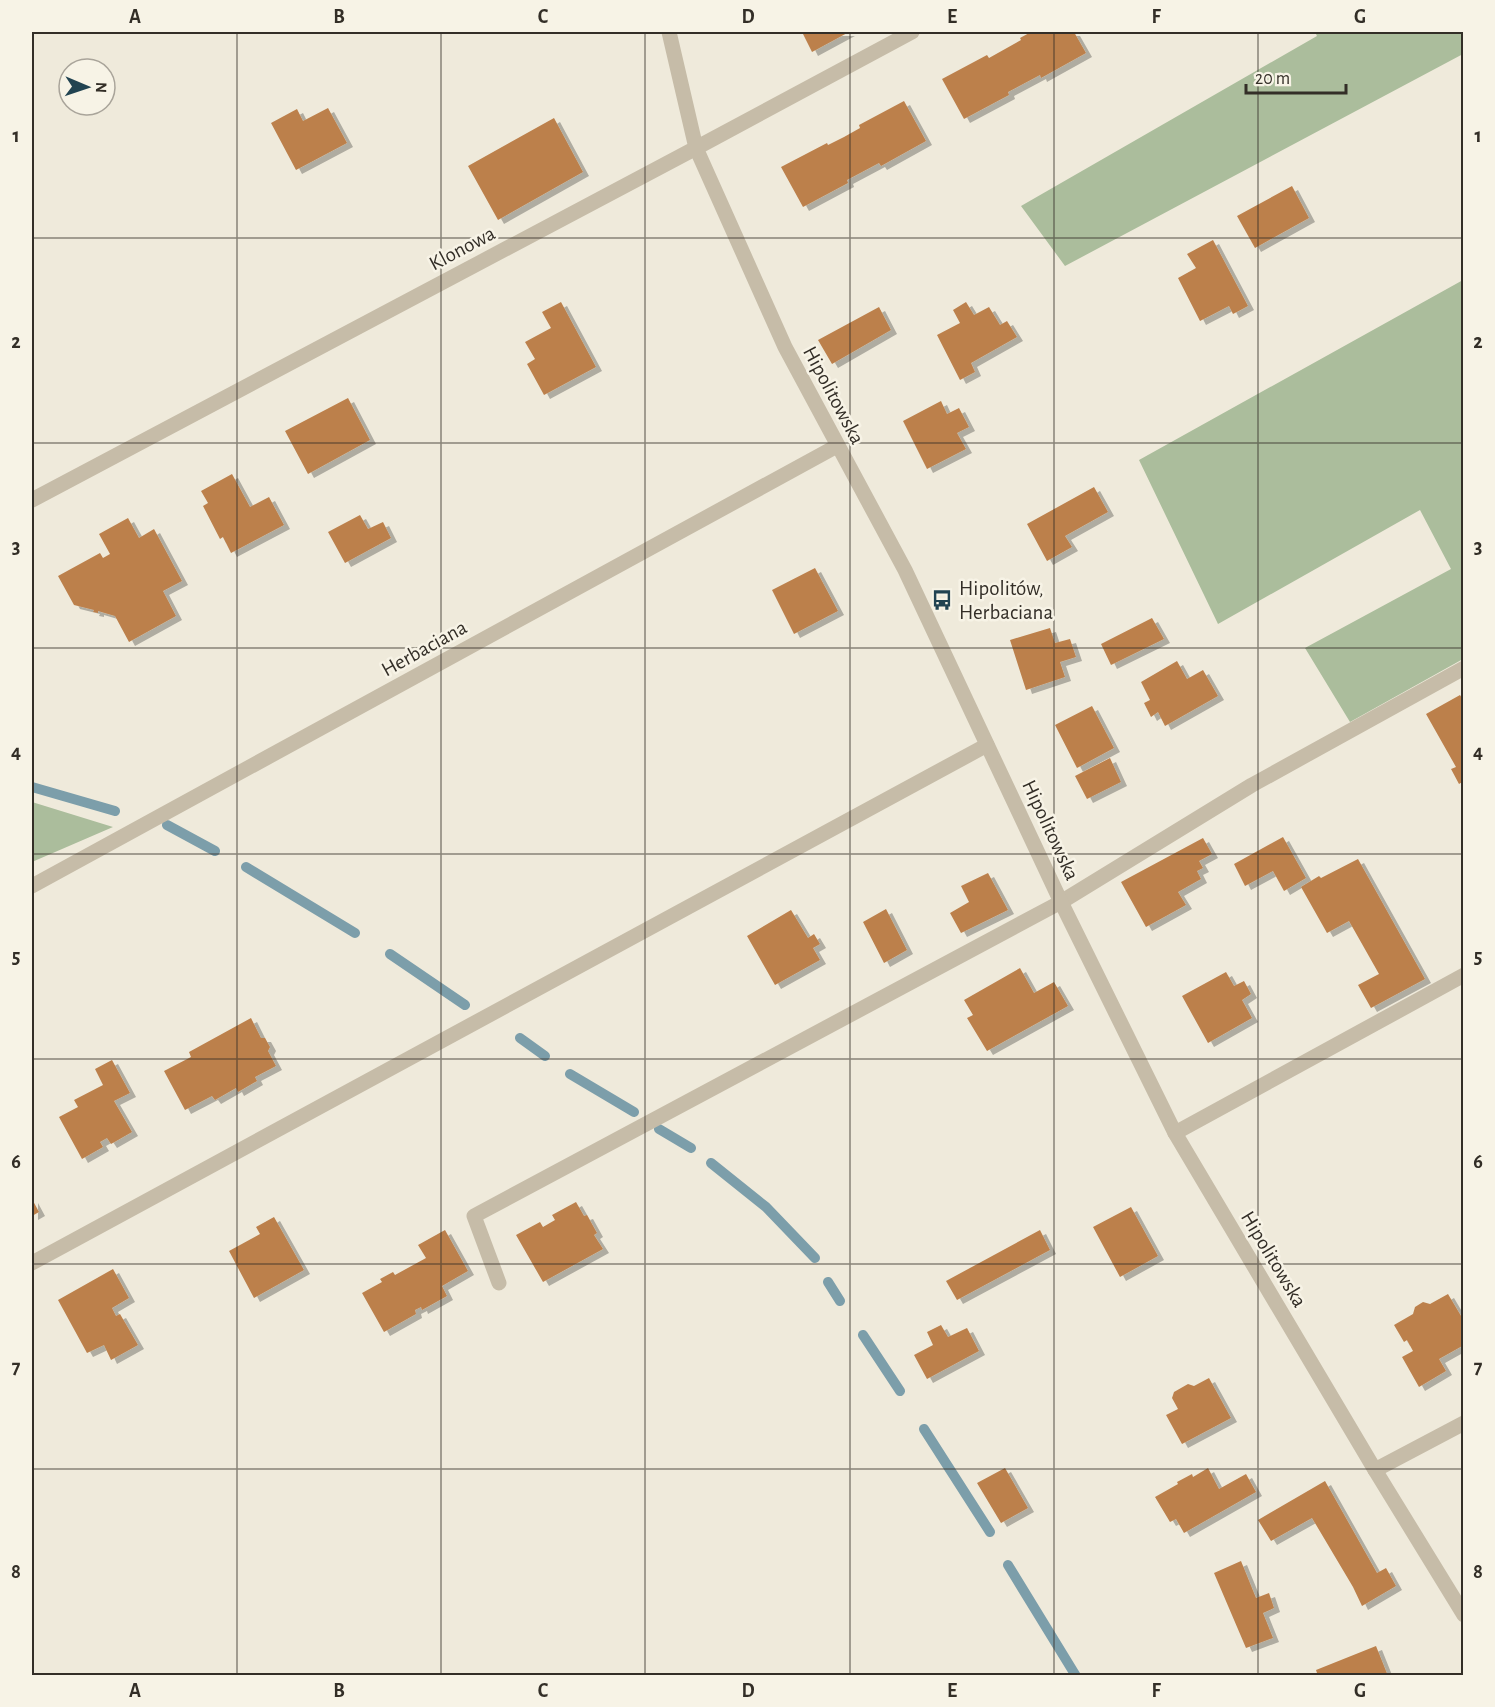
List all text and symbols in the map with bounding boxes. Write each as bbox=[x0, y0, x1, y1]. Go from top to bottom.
text: A bbox=[129, 7, 141, 27]
text: B bbox=[333, 7, 345, 27]
text: C bbox=[538, 7, 549, 27]
text: D bbox=[741, 7, 755, 27]
text: E bbox=[947, 7, 957, 27]
text: F bbox=[1151, 7, 1161, 27]
text: G bbox=[1354, 7, 1366, 27]
north arrow bbox=[57, 57, 117, 117]
scale bar bbox=[1246, 57, 1346, 95]
text: 20 m bbox=[1255, 70, 1290, 88]
text: N bbox=[93, 82, 109, 93]
text: 1 bbox=[12, 126, 20, 146]
text: 1 bbox=[1474, 126, 1482, 146]
street label: Klonowa bbox=[426, 222, 499, 274]
text: 2 bbox=[11, 332, 21, 352]
text: 2 bbox=[1473, 332, 1483, 352]
street label: Hipolitowska bbox=[799, 343, 868, 448]
text: 3 bbox=[12, 537, 20, 557]
text: 3 bbox=[1474, 537, 1482, 557]
place label: Hipolitów, Herbaciana bbox=[959, 578, 1053, 623]
bus stop icon: Hipolitów, Herbaciana bbox=[930, 588, 954, 612]
street label: Herbaciana bbox=[378, 616, 471, 680]
text: 4 bbox=[11, 742, 21, 762]
text: 4 bbox=[1473, 742, 1483, 762]
street label: Hipolitowska bbox=[1018, 777, 1083, 884]
text: 5 bbox=[12, 947, 20, 967]
text: 5 bbox=[1474, 947, 1482, 967]
text: 6 bbox=[11, 1152, 21, 1172]
text: 6 bbox=[1473, 1152, 1483, 1172]
street label: Hipolitowska bbox=[1237, 1208, 1311, 1311]
text: 7 bbox=[12, 1357, 21, 1377]
text: 7 bbox=[1474, 1357, 1483, 1377]
text: 8 bbox=[11, 1562, 21, 1582]
text: 8 bbox=[1473, 1562, 1483, 1582]
text: A bbox=[129, 1681, 141, 1701]
text: B bbox=[333, 1681, 345, 1701]
text: C bbox=[538, 1681, 549, 1701]
text: D bbox=[741, 1681, 755, 1701]
text: E bbox=[947, 1681, 957, 1701]
text: F bbox=[1151, 1681, 1161, 1701]
text: G bbox=[1354, 1681, 1366, 1701]

